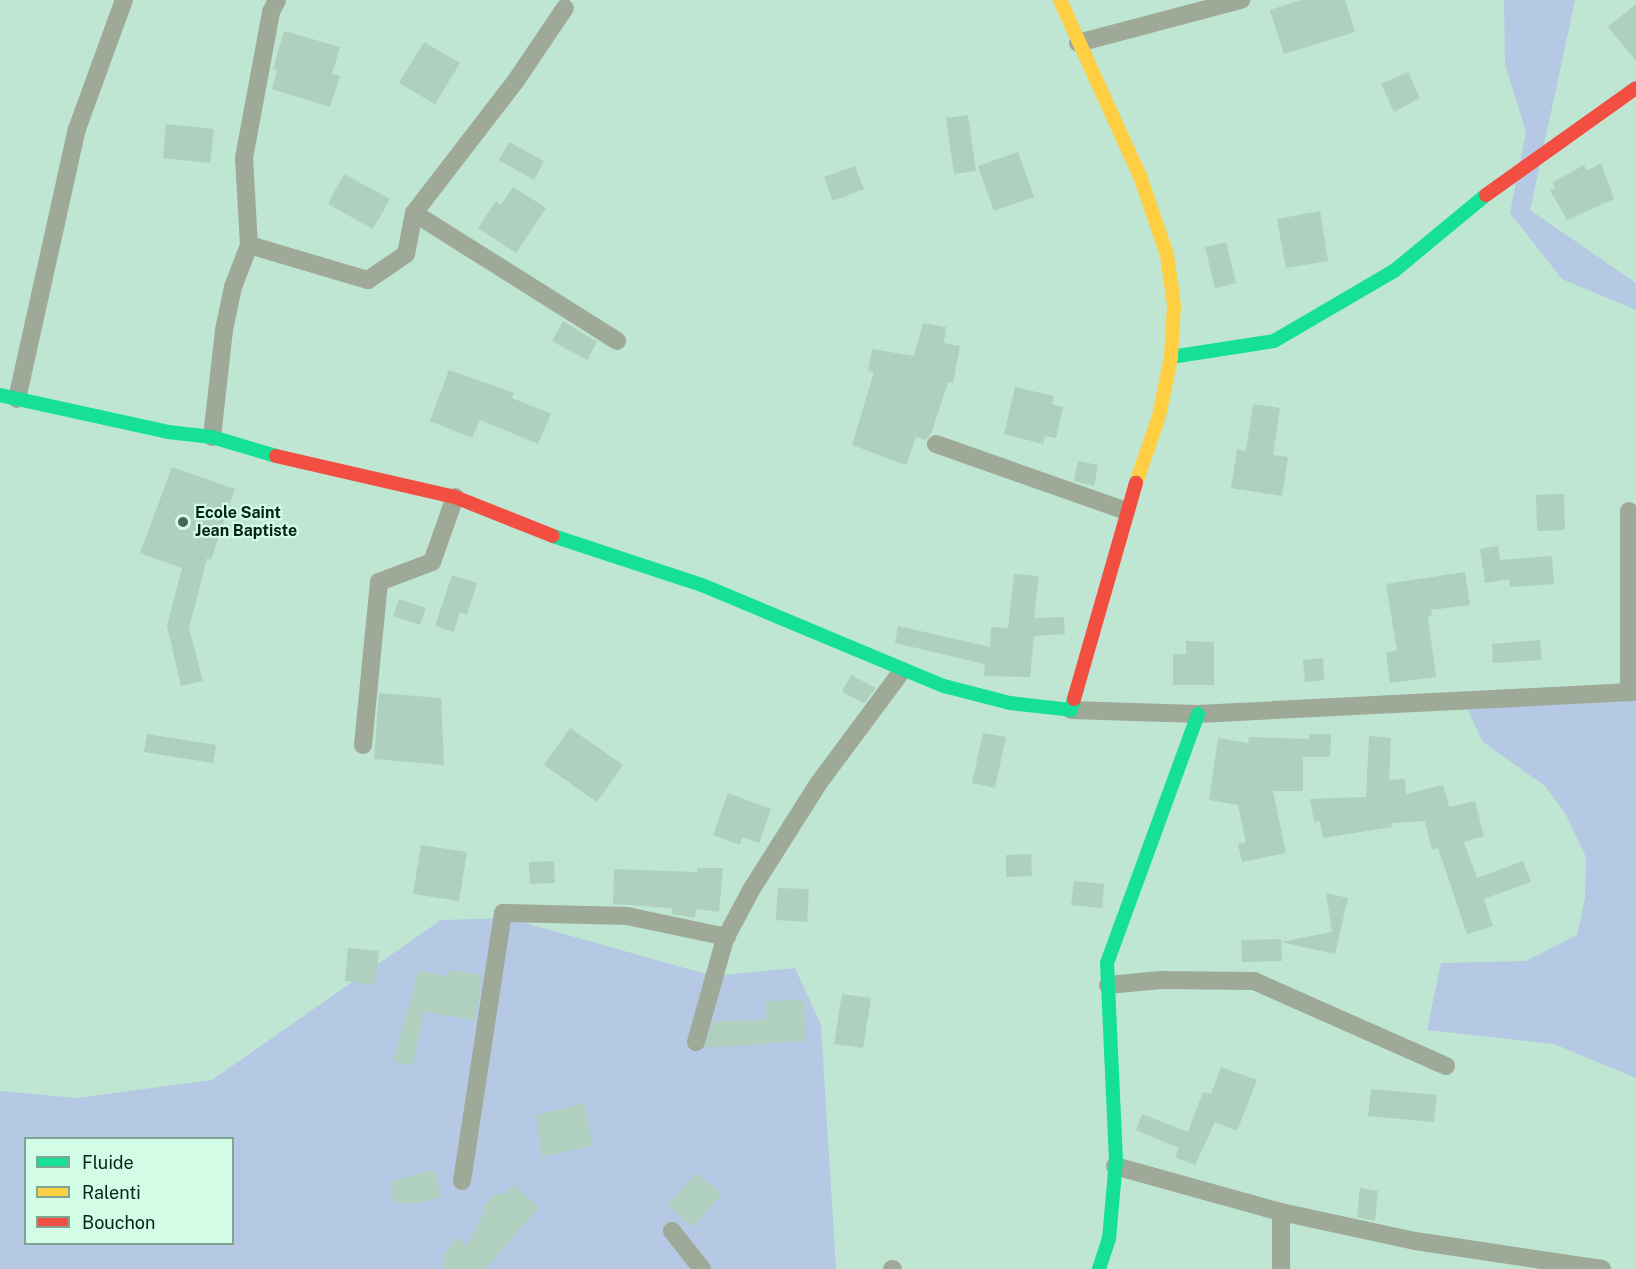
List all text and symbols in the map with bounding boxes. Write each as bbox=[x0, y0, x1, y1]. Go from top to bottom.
place label: Ecole Saint Jean Baptiste bbox=[195, 503, 297, 541]
marker: Ecole Saint Jean Baptiste bbox=[176, 515, 190, 529]
legend bbox=[24, 1137, 234, 1245]
text: Fluide bbox=[82, 1152, 134, 1173]
text: Ralenti bbox=[82, 1182, 141, 1203]
text: Bouchon bbox=[82, 1212, 155, 1233]

